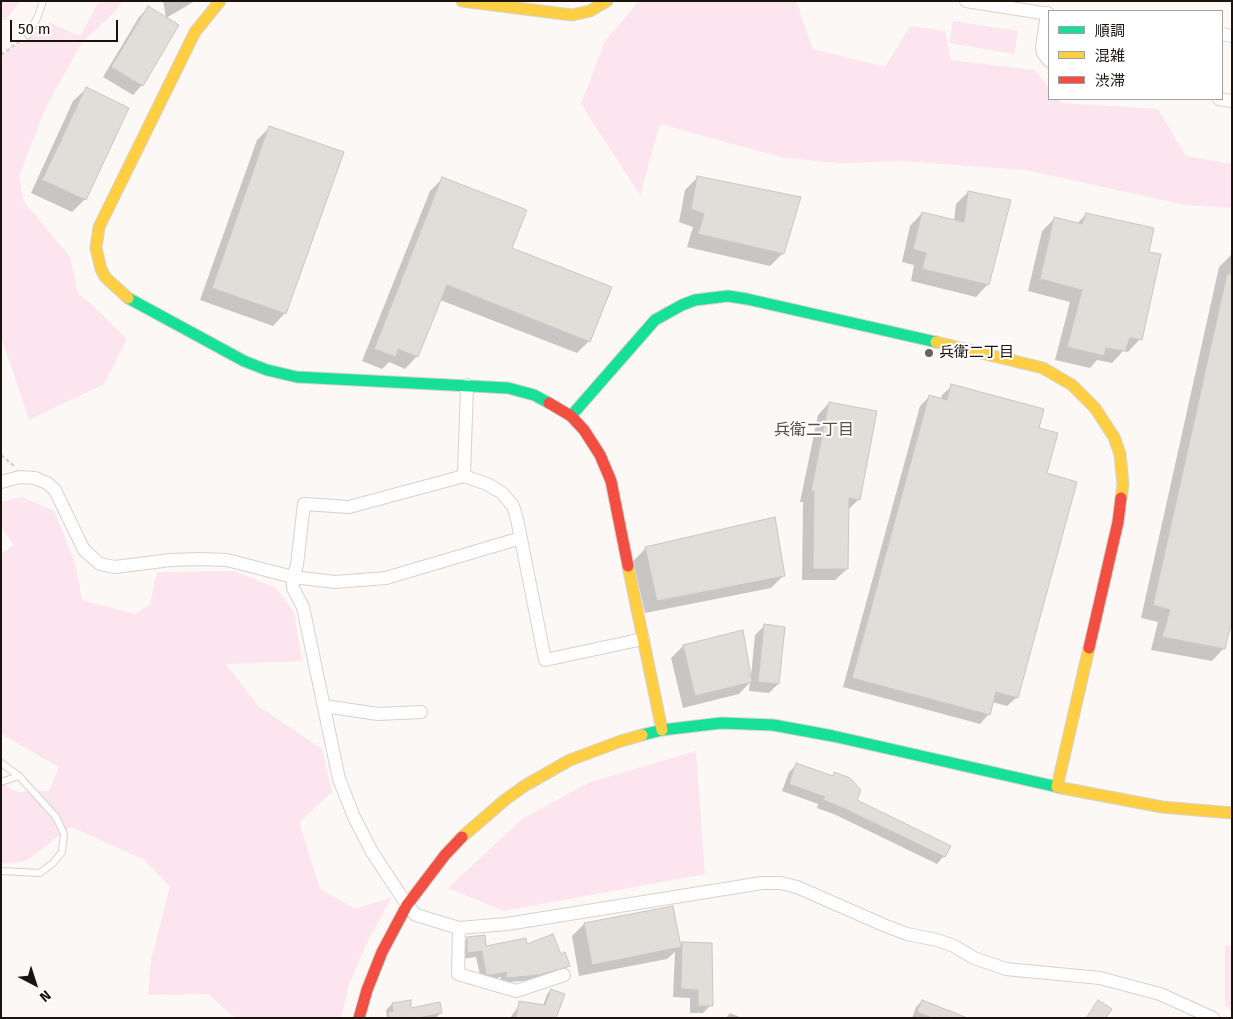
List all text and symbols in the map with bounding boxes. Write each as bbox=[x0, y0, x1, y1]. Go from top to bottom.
scale bar bbox=[12, 10, 120, 42]
legend bbox=[1048, 10, 1223, 100]
text: 50 m bbox=[18, 20, 51, 38]
text: 順調 bbox=[1095, 22, 1125, 40]
text: 混雑 bbox=[1095, 47, 1125, 65]
text: 渋滞 bbox=[1095, 72, 1125, 90]
place label: 兵衛二丁目 bbox=[939, 344, 1014, 362]
marker: 兵衛二丁目 bbox=[923, 347, 935, 359]
district label: 兵衛二丁目 bbox=[774, 421, 854, 441]
north arrow bbox=[10, 959, 60, 1009]
text: N bbox=[36, 986, 54, 1005]

